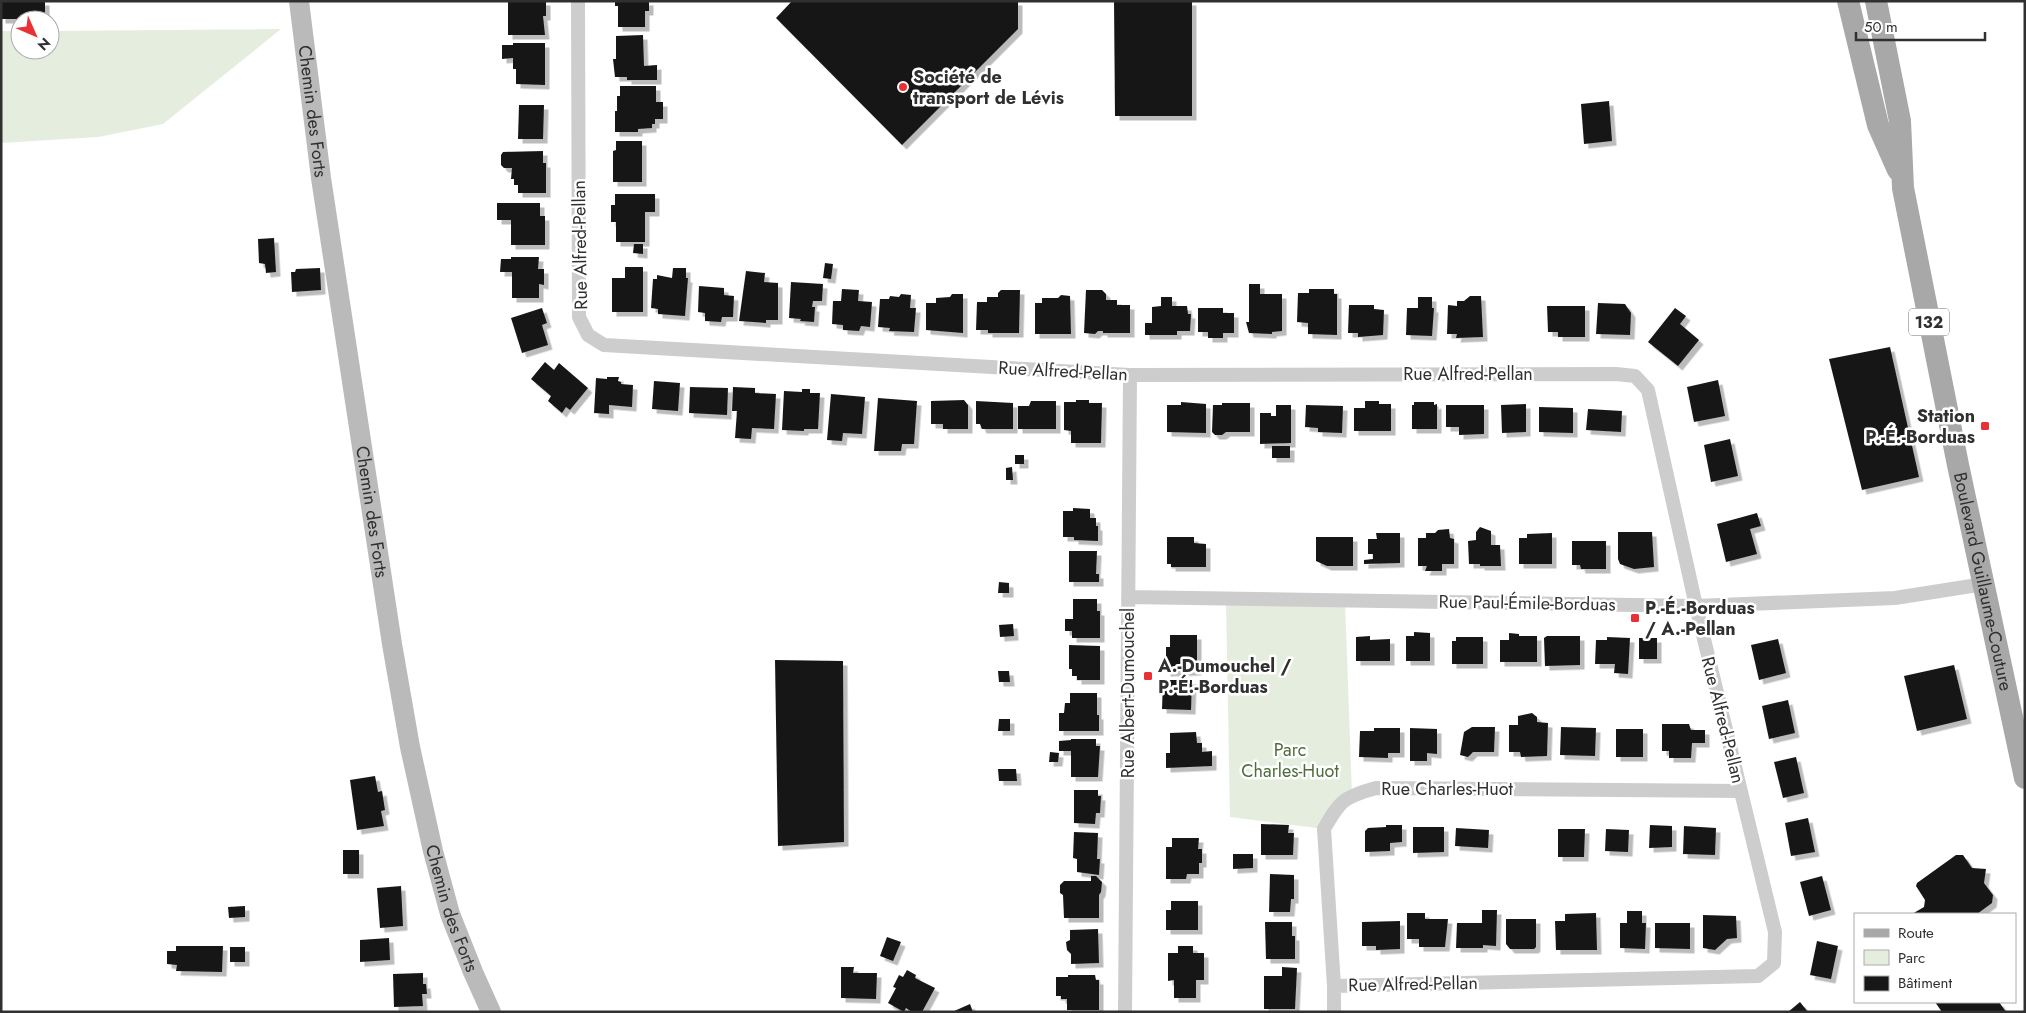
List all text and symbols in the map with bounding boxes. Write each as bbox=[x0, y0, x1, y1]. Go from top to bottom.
north arrow bbox=[10, 10, 60, 60]
scale bar bbox=[1856, 10, 1985, 42]
text: 50 m bbox=[1864, 16, 1898, 38]
text: N bbox=[33, 33, 55, 55]
street label: Chemin des Forts bbox=[292, 44, 334, 179]
place label: Société de transport de Lévis bbox=[913, 64, 1064, 111]
marker: Société de transport de Lévis bbox=[897, 81, 909, 93]
street label: Rue Alfred-Pellan bbox=[566, 180, 594, 310]
road number: 132 bbox=[1909, 308, 1949, 336]
street label: Rue Alfred-Pellan bbox=[998, 355, 1128, 387]
street label: Rue Alfred-Pellan bbox=[1403, 361, 1533, 387]
place label: Station P.-É.-Borduas bbox=[1865, 403, 1975, 450]
marker: Station P.-É.-Borduas bbox=[1979, 420, 1991, 432]
street label: Chemin des Forts bbox=[349, 444, 395, 579]
street label: Boulevard Guillaume-Couture bbox=[1947, 470, 2019, 693]
street label: Rue Paul-Émile-Borduas bbox=[1438, 588, 1616, 618]
place label: P.-É.-Borduas / A.-Pellan bbox=[1645, 595, 1755, 642]
street label: Rue Albert-Dumouchel bbox=[1115, 608, 1141, 778]
marker: P.-É.-Borduas / A.-Pellan bbox=[1629, 612, 1641, 624]
place label: A.-Dumouchel / P.-É.-Borduas bbox=[1157, 653, 1292, 700]
street label: Rue Alfred-Pellan bbox=[1695, 654, 1751, 786]
marker: A.-Dumouchel / P.-É.-Borduas bbox=[1142, 670, 1154, 682]
park label: Parc Charles-Huot bbox=[1241, 737, 1339, 784]
street label: Rue Charles-Huot bbox=[1381, 776, 1514, 802]
street label: Chemin des Forts bbox=[419, 842, 485, 976]
legend bbox=[1854, 913, 2016, 1003]
text: Route bbox=[1898, 922, 1934, 944]
text: Parc bbox=[1898, 947, 1925, 969]
street label: Rue Alfred-Pellan bbox=[1348, 970, 1478, 998]
text: Bâtiment bbox=[1898, 972, 1952, 994]

